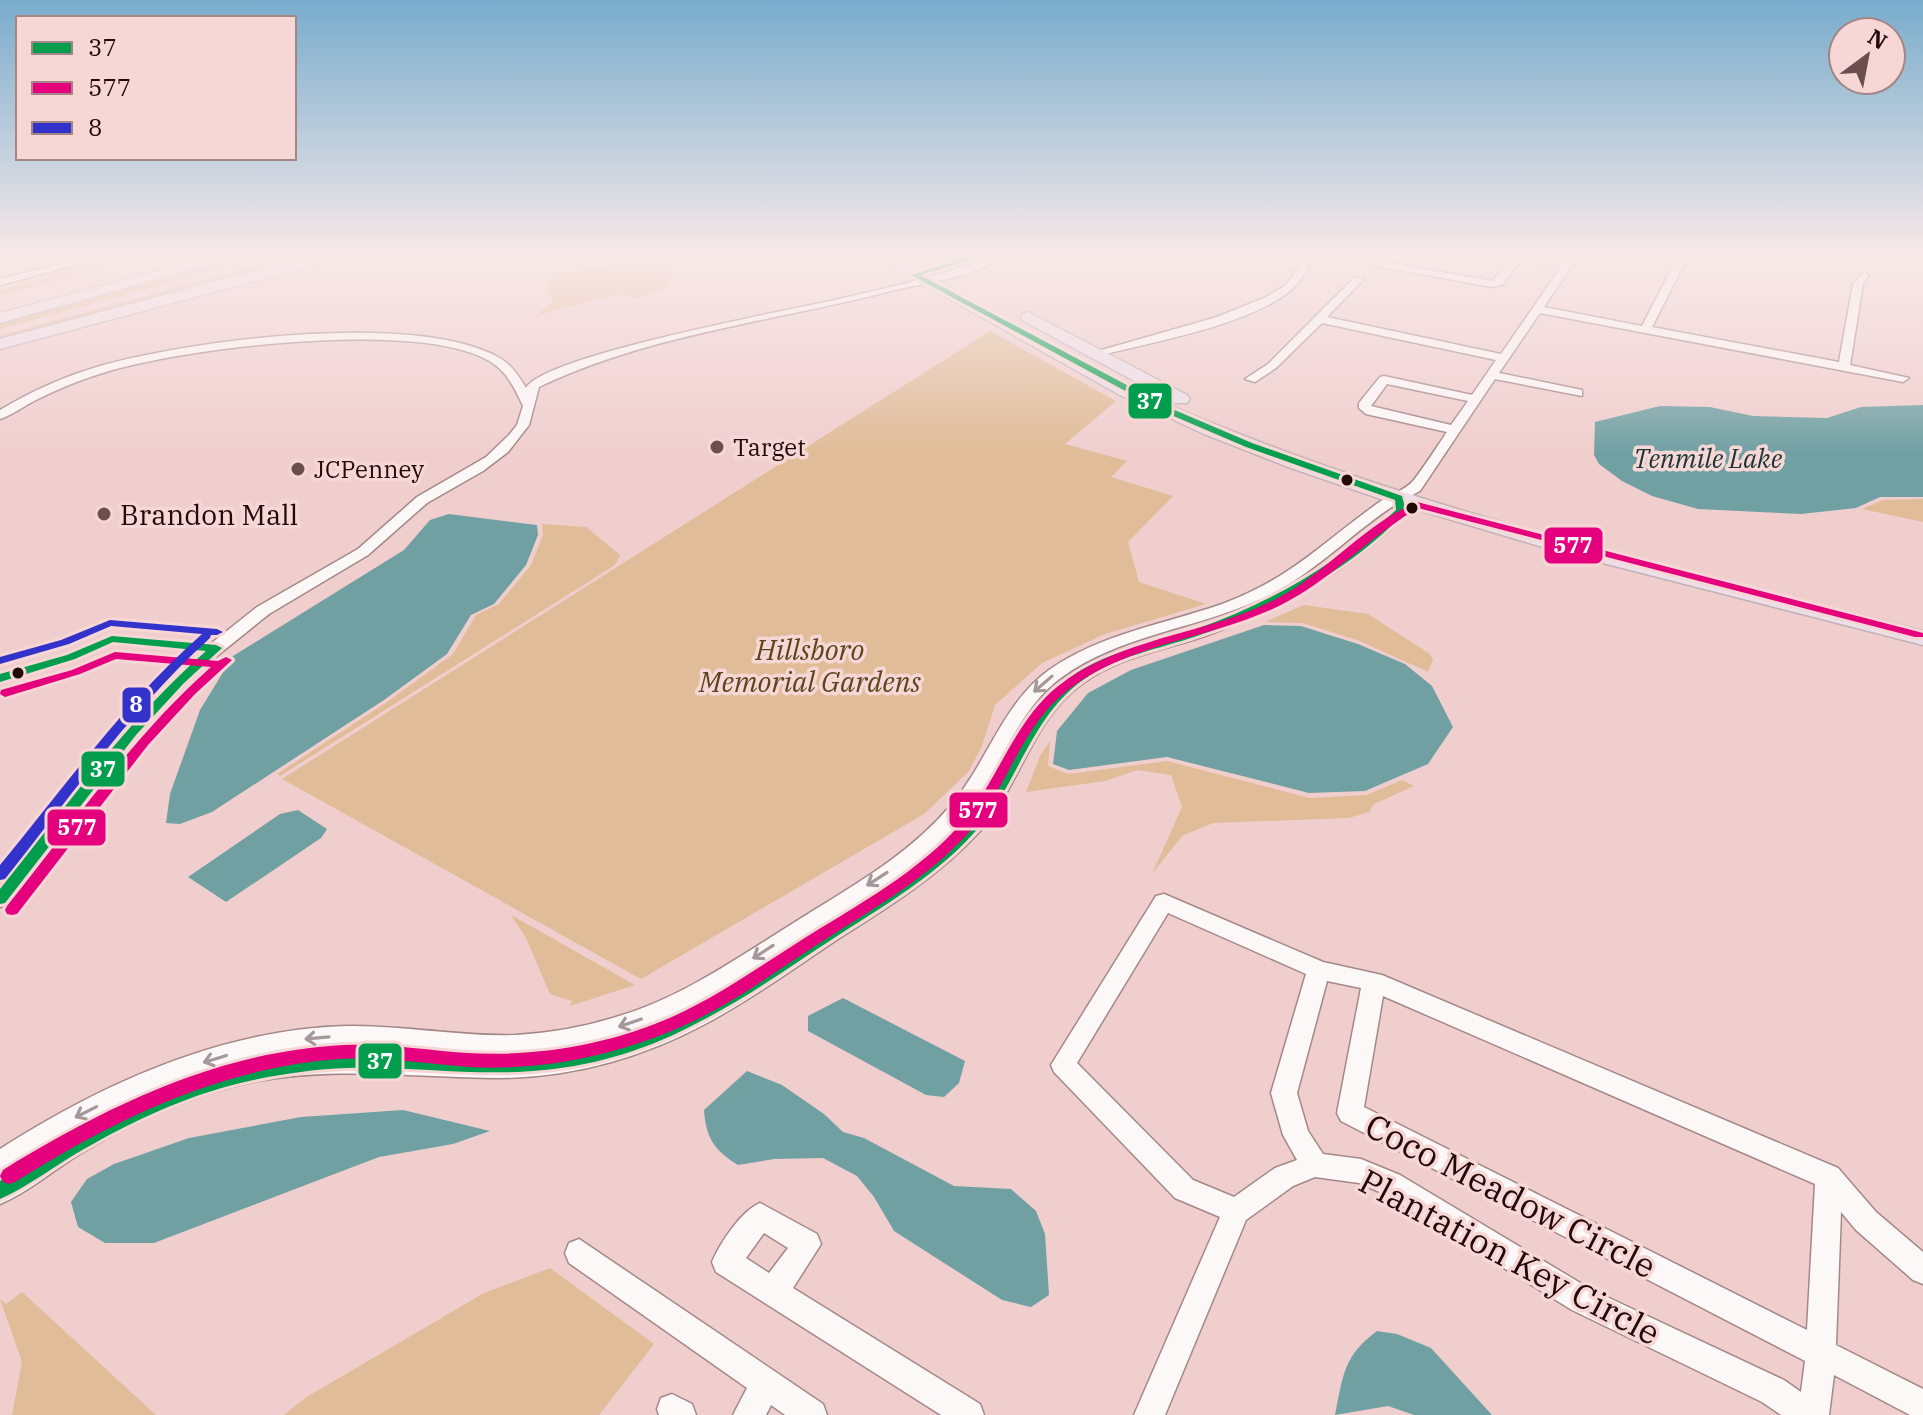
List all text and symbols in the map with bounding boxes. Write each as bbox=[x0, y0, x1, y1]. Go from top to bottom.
legend bbox=[16, 16, 296, 160]
north arrow bbox=[1827, 16, 1907, 96]
text: N bbox=[1863, 22, 1893, 56]
text: 37 bbox=[88, 31, 117, 63]
text: 577 bbox=[88, 71, 131, 103]
text: 8 bbox=[88, 111, 102, 143]
line badge: 37 bbox=[1127, 382, 1173, 420]
text: 37 bbox=[1137, 386, 1163, 415]
place label: Target bbox=[733, 431, 806, 463]
marker: Target bbox=[708, 438, 726, 456]
water label: Tenmile Lake bbox=[1634, 441, 1783, 475]
place label: JCPenney bbox=[314, 453, 424, 485]
marker: JCPenney bbox=[289, 460, 307, 478]
unlabelled marker bbox=[1339, 472, 1355, 488]
place label: Brandon Mall bbox=[120, 496, 298, 533]
unlabelled marker bbox=[1404, 500, 1420, 516]
marker: Brandon Mall bbox=[95, 505, 113, 523]
line badge: 577 bbox=[1543, 526, 1604, 565]
text: 577 bbox=[1553, 530, 1593, 559]
park label: Hillsboro Memorial Gardens bbox=[698, 631, 922, 700]
unlabelled marker bbox=[10, 665, 26, 681]
one-way arrow bbox=[1033, 675, 1053, 693]
line badge: 8 bbox=[121, 686, 152, 724]
text: 8 bbox=[129, 689, 143, 718]
line badge: 37 bbox=[80, 750, 126, 788]
text: 37 bbox=[90, 754, 116, 783]
line badge: 577 bbox=[948, 791, 1009, 829]
text: 577 bbox=[958, 795, 998, 824]
line badge: 577 bbox=[46, 808, 107, 847]
text: 577 bbox=[57, 812, 97, 841]
one-way arrow bbox=[867, 871, 889, 888]
one-way arrow bbox=[753, 944, 775, 961]
one-way arrow bbox=[617, 1016, 642, 1031]
one-way arrow bbox=[304, 1031, 331, 1046]
line badge: 37 bbox=[357, 1042, 403, 1080]
text: 37 bbox=[367, 1046, 393, 1075]
one-way arrow bbox=[202, 1052, 228, 1067]
street label: Coco Meadow Circle bbox=[1358, 1103, 1664, 1287]
one-way arrow bbox=[74, 1105, 98, 1121]
street label: Plantation Key Circle bbox=[1352, 1158, 1668, 1354]

